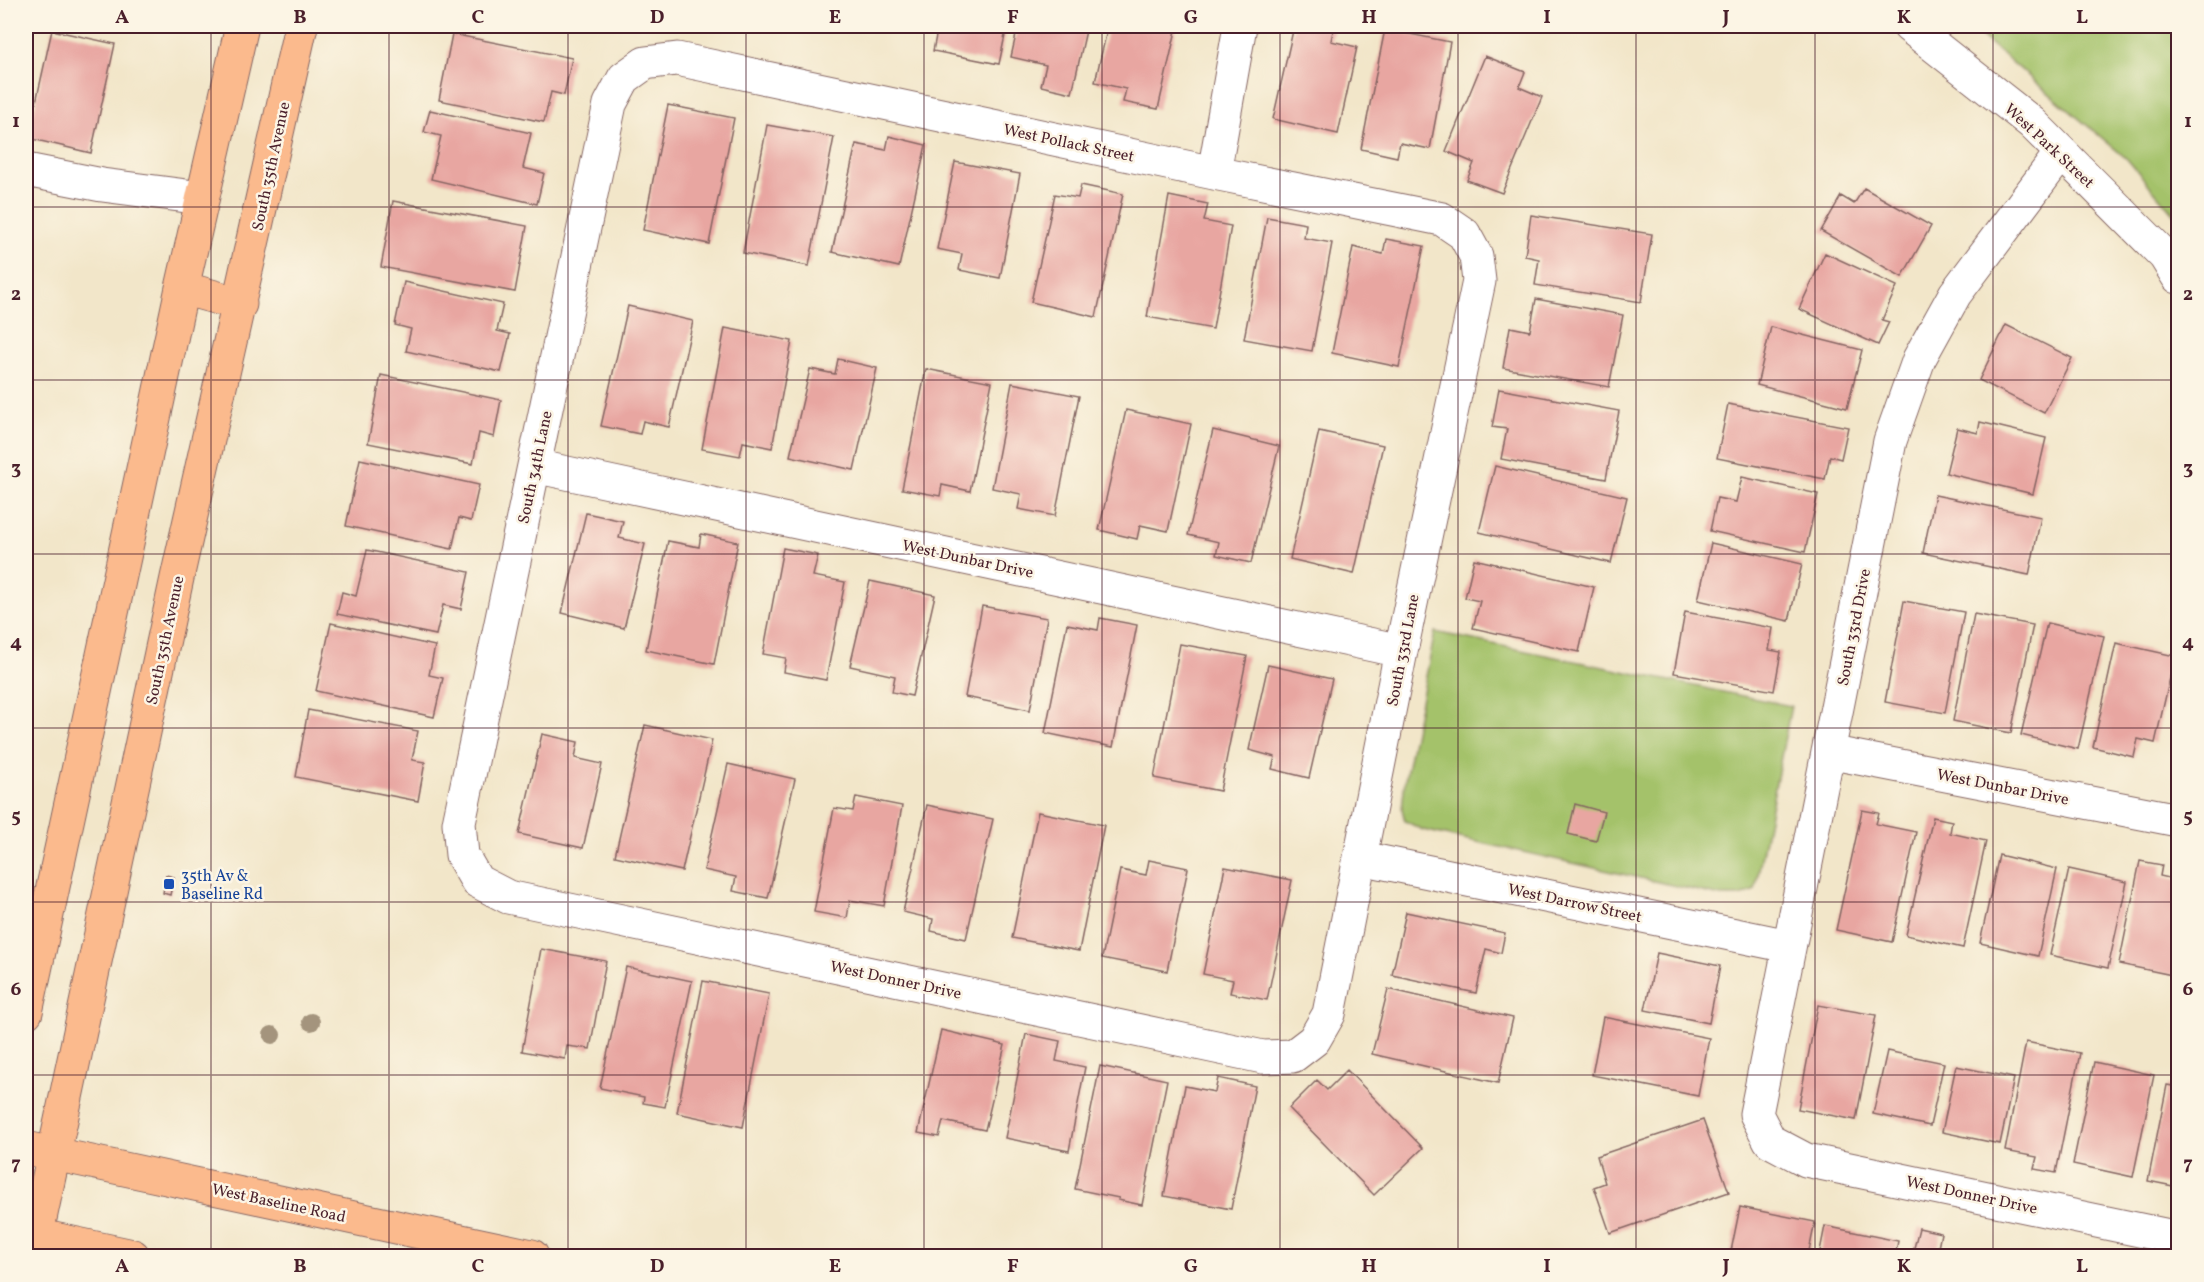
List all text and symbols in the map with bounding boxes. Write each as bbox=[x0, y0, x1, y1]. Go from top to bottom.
text: A bbox=[115, 4, 129, 32]
text: B bbox=[293, 4, 307, 32]
text: C bbox=[472, 4, 485, 32]
text: D bbox=[650, 4, 664, 32]
text: E bbox=[829, 4, 841, 32]
text: F bbox=[1007, 4, 1019, 32]
text: G bbox=[1184, 4, 1198, 32]
text: H bbox=[1361, 4, 1377, 32]
text: I bbox=[1543, 4, 1551, 32]
text: J bbox=[1721, 4, 1730, 32]
text: K bbox=[1897, 4, 1912, 32]
text: L bbox=[2076, 4, 2088, 32]
street label: West Park Street bbox=[1999, 99, 2099, 194]
street label: South 35th Avenue bbox=[248, 100, 296, 233]
text: 1 bbox=[12, 108, 20, 136]
text: 1 bbox=[2184, 108, 2192, 136]
street label: West Pollack Street bbox=[1001, 119, 1137, 169]
text: 2 bbox=[11, 281, 21, 309]
text: 2 bbox=[2183, 281, 2193, 309]
street label: South 34th Lane bbox=[513, 409, 559, 526]
text: 3 bbox=[11, 455, 21, 483]
text: 3 bbox=[2183, 455, 2193, 483]
street label: West Dunbar Drive bbox=[900, 535, 1035, 585]
street label: South 33rd Drive bbox=[1833, 567, 1877, 688]
street label: South 35th Avenue bbox=[142, 574, 190, 707]
street label: South 33rd Lane bbox=[1382, 592, 1426, 708]
text: 4 bbox=[10, 629, 22, 657]
text: 4 bbox=[2182, 629, 2194, 657]
street label: West Dunbar Drive bbox=[1935, 764, 2070, 812]
text: 5 bbox=[11, 803, 21, 831]
text: 5 bbox=[2183, 803, 2193, 831]
place label: 35th Av & Baseline Rd bbox=[181, 866, 263, 906]
marker: 35th Av & Baseline Rd bbox=[162, 877, 176, 891]
street label: West Darrow Street bbox=[1506, 879, 1644, 929]
street label: West Donner Drive bbox=[828, 956, 963, 1006]
text: 6 bbox=[11, 976, 22, 1004]
text: 6 bbox=[2183, 976, 2194, 1004]
text: 7 bbox=[11, 1150, 21, 1178]
text: 7 bbox=[2183, 1150, 2193, 1178]
street label: West Donner Drive bbox=[1904, 1171, 2039, 1221]
street label: West Baseline Road bbox=[210, 1179, 348, 1229]
text: A bbox=[115, 1253, 129, 1281]
text: B bbox=[293, 1253, 307, 1281]
text: C bbox=[472, 1253, 485, 1281]
text: D bbox=[650, 1253, 664, 1281]
text: E bbox=[829, 1253, 841, 1281]
text: F bbox=[1007, 1253, 1019, 1281]
text: G bbox=[1184, 1253, 1198, 1281]
text: H bbox=[1361, 1253, 1377, 1281]
text: I bbox=[1543, 1253, 1551, 1281]
text: J bbox=[1721, 1253, 1730, 1281]
text: K bbox=[1897, 1253, 1912, 1281]
text: L bbox=[2076, 1253, 2088, 1281]

